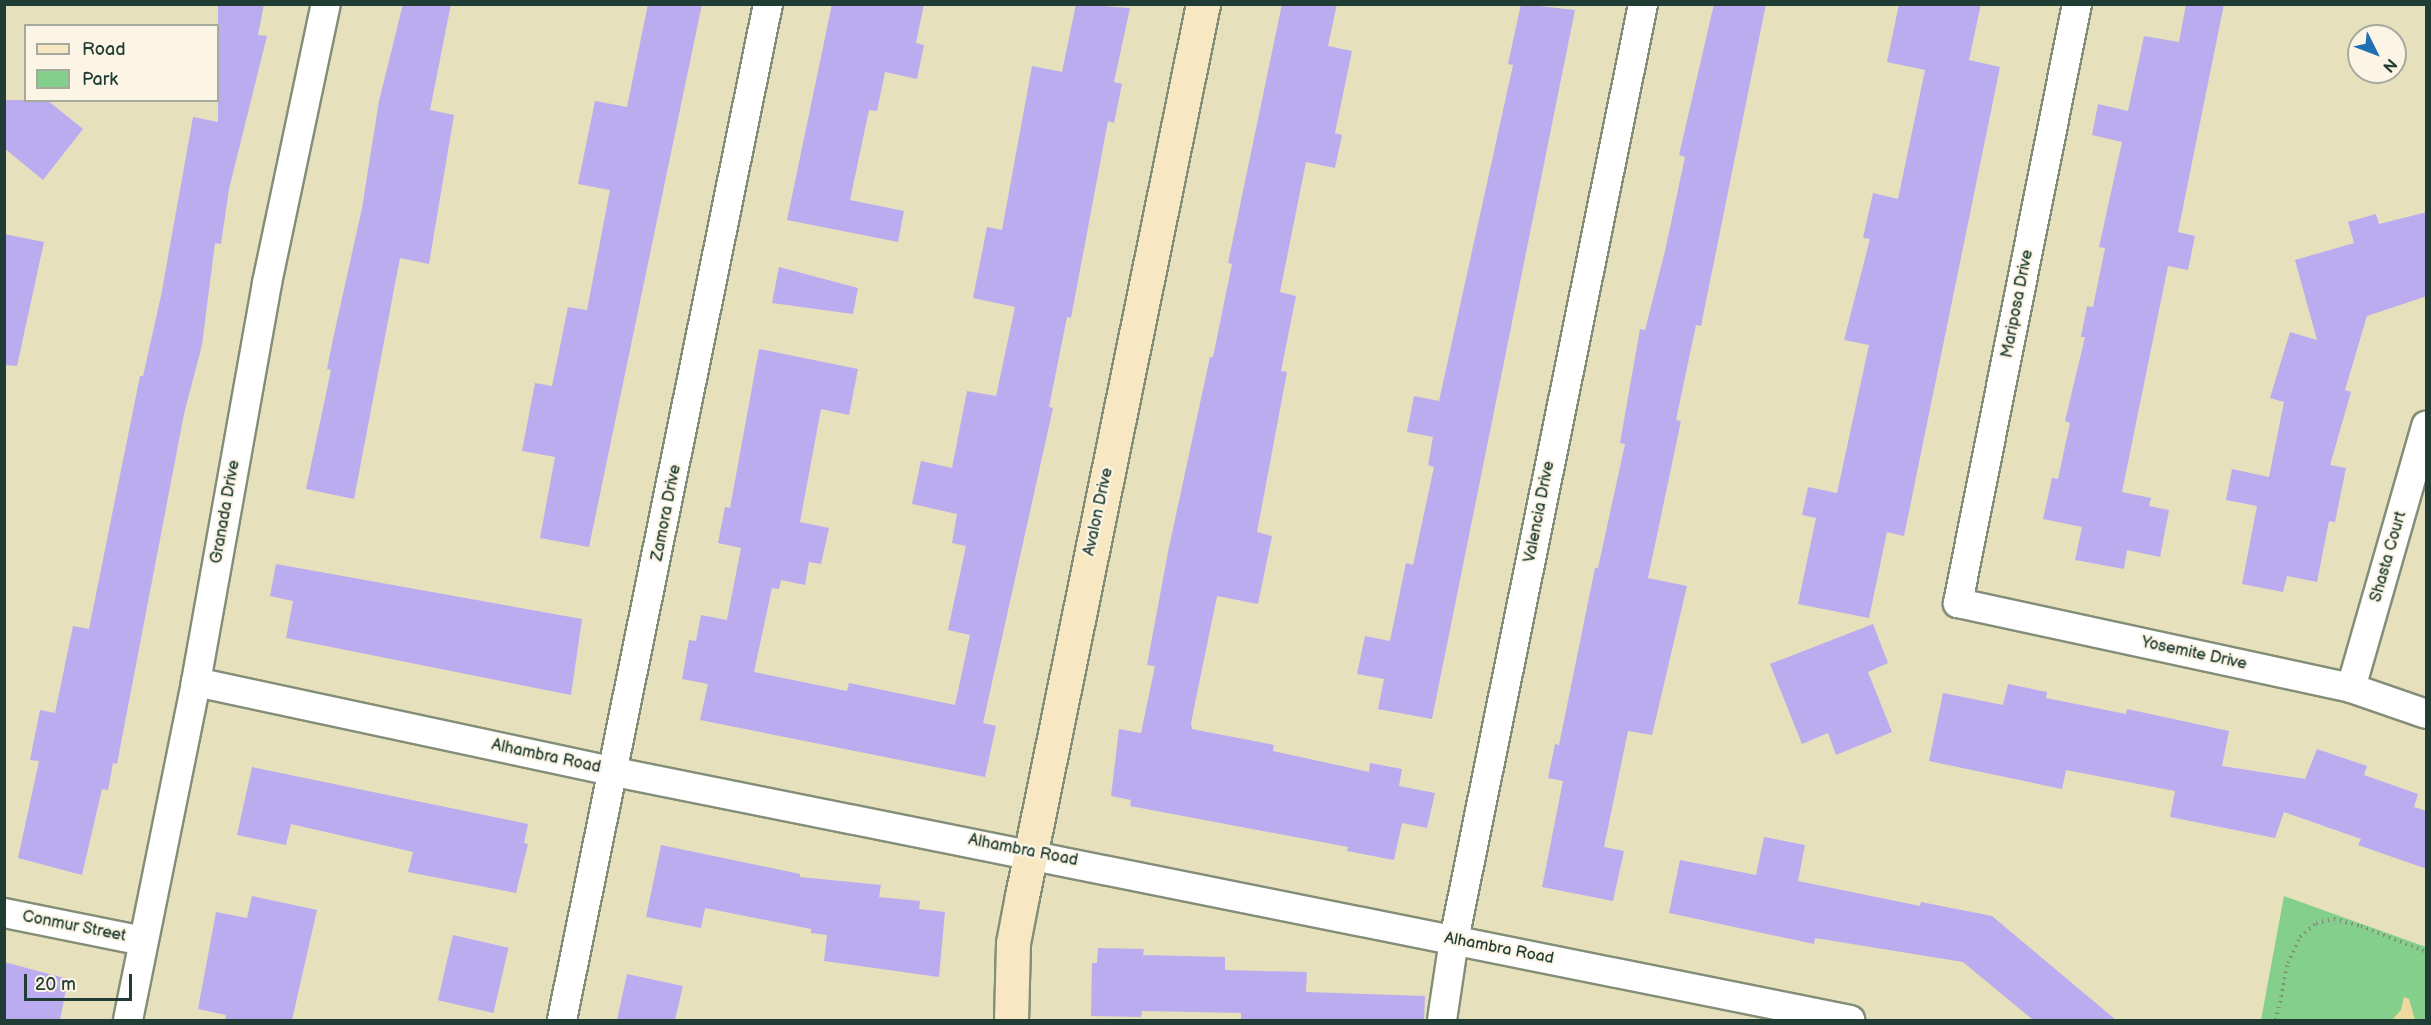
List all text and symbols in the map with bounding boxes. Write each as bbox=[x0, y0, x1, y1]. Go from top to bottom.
legend bbox=[24, 24, 219, 102]
north arrow bbox=[2347, 24, 2407, 84]
text: Road bbox=[82, 39, 126, 60]
text: N bbox=[2378, 54, 2400, 76]
text: Park bbox=[82, 69, 118, 90]
street label: Mariposa Drive bbox=[1998, 248, 2038, 360]
street label: Granada Drive bbox=[207, 459, 245, 565]
street label: Valencia Drive bbox=[1521, 460, 1559, 564]
street label: Zamora Drive bbox=[648, 463, 686, 563]
street label: Avalon Drive bbox=[1080, 466, 1118, 558]
street label: Shasta Court bbox=[2367, 509, 2411, 605]
street label: Yosemite Drive bbox=[2140, 633, 2248, 675]
street label: Alhambra Road bbox=[490, 736, 602, 778]
street label: Alhambra Road bbox=[967, 831, 1079, 871]
street label: Conmur Street bbox=[20, 908, 128, 946]
street label: Alhambra Road bbox=[1443, 929, 1555, 969]
scale bar bbox=[27, 962, 135, 1000]
text: 20 m bbox=[35, 974, 76, 995]

